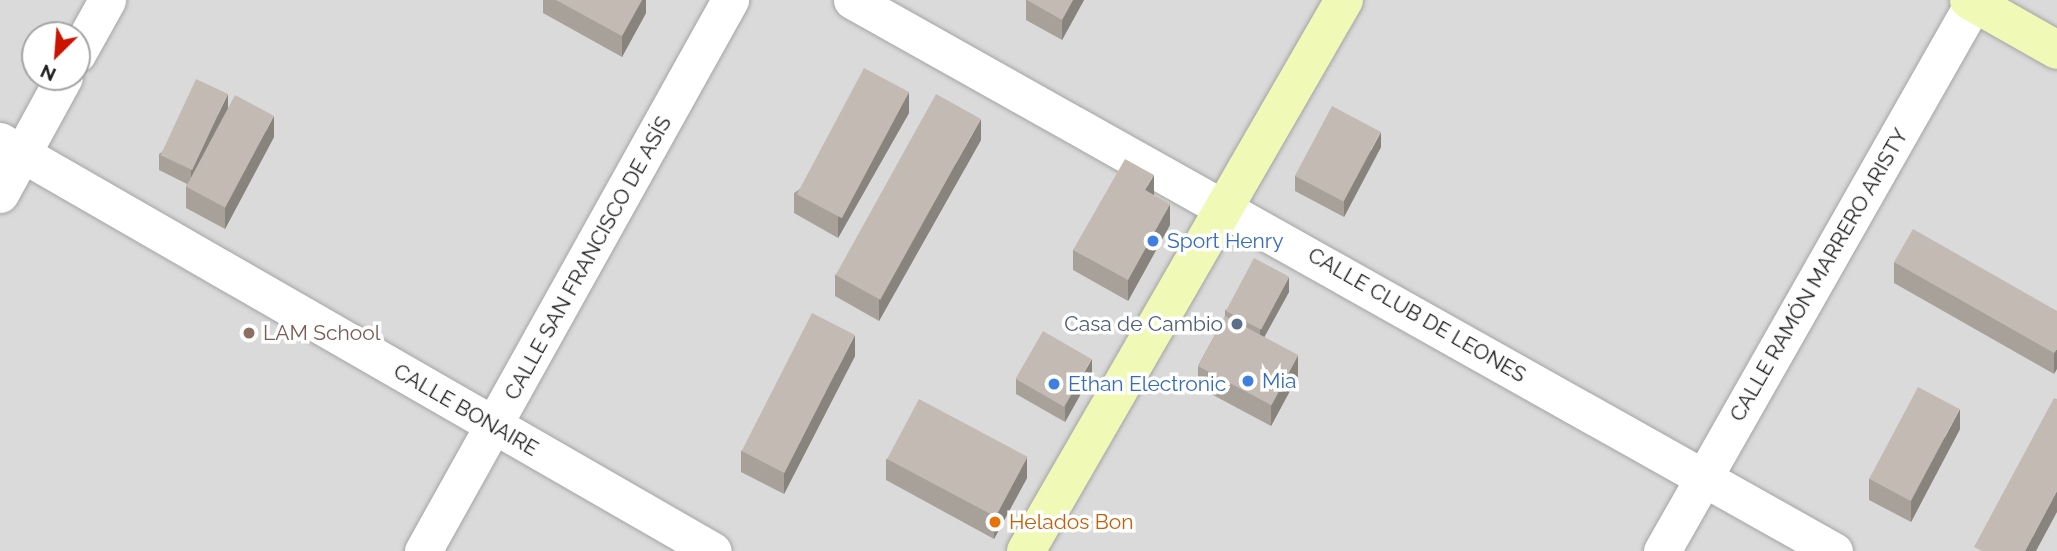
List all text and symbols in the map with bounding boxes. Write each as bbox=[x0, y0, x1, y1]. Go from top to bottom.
north arrow bbox=[21, 21, 91, 91]
text: N bbox=[37, 60, 59, 86]
street label: CALLE SAN FRANCISCO DE ASÍS bbox=[499, 111, 677, 405]
street label: CALLE RAMÓN MARRERO ARISTY bbox=[1724, 124, 1914, 426]
place label: Sport Henry bbox=[1167, 228, 1284, 254]
marker: Sport Henry bbox=[1145, 233, 1161, 249]
street label: CALLE CLUB DE LEONES bbox=[1304, 242, 1530, 388]
place label: Casa de Cambio bbox=[1064, 311, 1223, 337]
marker: Casa de Cambio bbox=[1229, 316, 1245, 332]
place label: LAM School bbox=[263, 320, 380, 346]
marker: LAM School bbox=[241, 325, 257, 341]
street label: CALLE BONAIRE bbox=[389, 358, 543, 462]
place label: Mia bbox=[1262, 368, 1296, 394]
place label: Ethan Electronic bbox=[1068, 371, 1226, 397]
marker: Mia bbox=[1240, 373, 1256, 389]
marker: Ethan Electronic bbox=[1046, 376, 1062, 392]
place label: Helados Bon bbox=[1009, 509, 1134, 535]
marker: Helados Bon bbox=[987, 514, 1003, 530]

